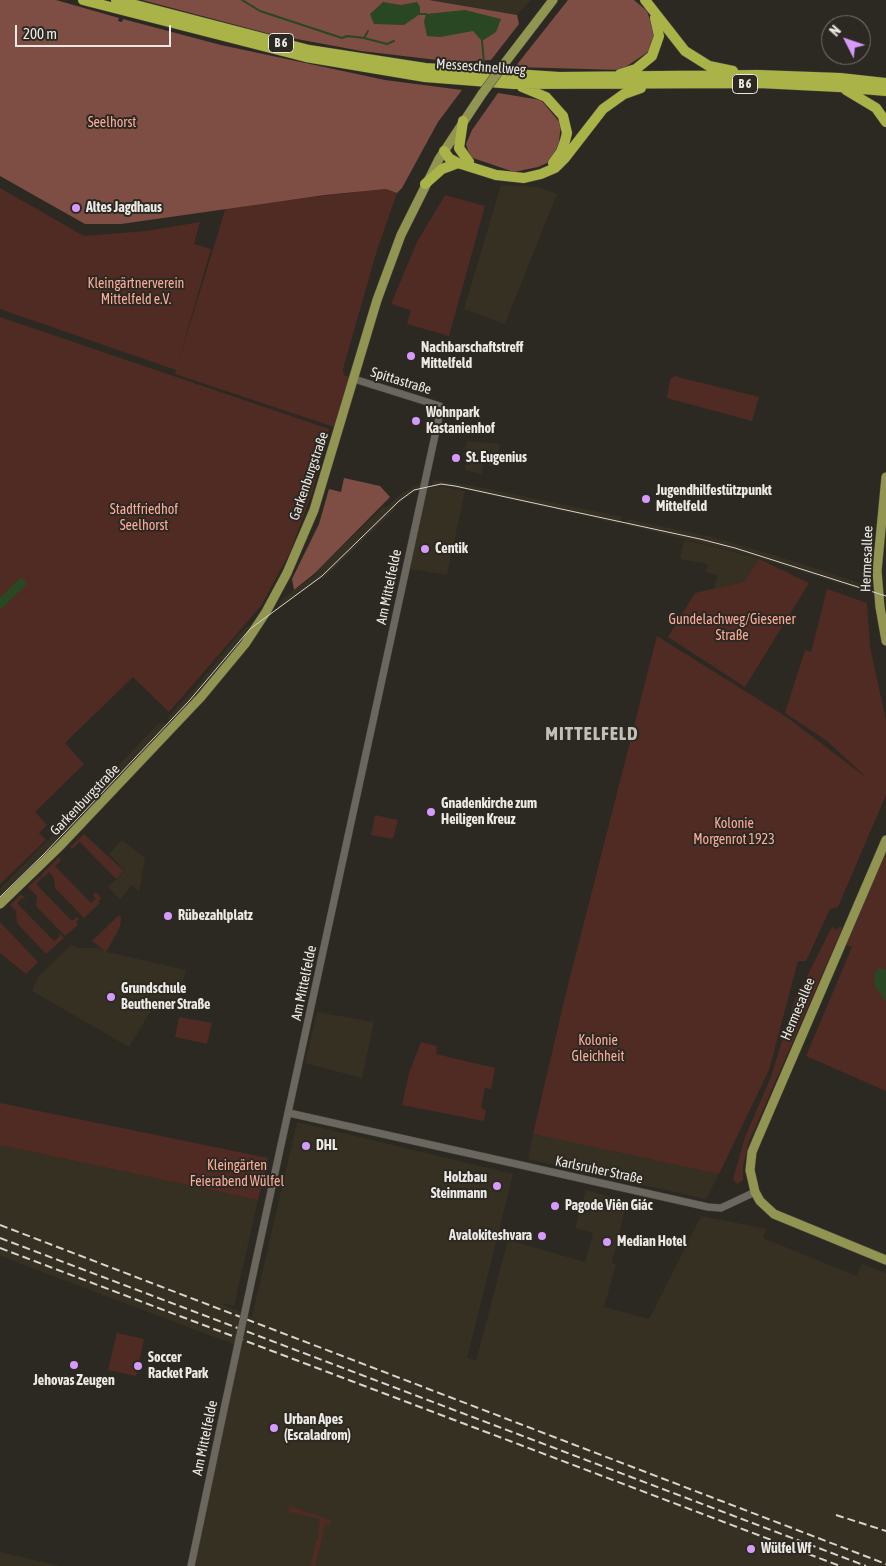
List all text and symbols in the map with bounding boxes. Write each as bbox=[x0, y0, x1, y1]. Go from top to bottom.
scale bar bbox=[18, 15, 174, 47]
north arrow bbox=[821, 15, 871, 65]
text: N bbox=[827, 22, 844, 39]
text: 200 m bbox=[23, 25, 57, 42]
road number: B 6 bbox=[268, 34, 294, 52]
street label: Messeschnellweg bbox=[436, 55, 526, 79]
road number: B 6 bbox=[732, 74, 758, 94]
park label: Seelhorst bbox=[88, 115, 136, 131]
place label: Altes Jagdhaus bbox=[86, 200, 162, 216]
marker: Altes Jagdhaus bbox=[70, 202, 82, 214]
park label: Kleingärtnerverein Mittelfeld e.V. bbox=[88, 276, 184, 308]
place label: Nachbarschaftstreff Mittelfeld bbox=[421, 340, 523, 372]
marker: Nachbarschaftstreff Mittelfeld bbox=[405, 350, 417, 362]
street label: Spittastraße bbox=[369, 364, 433, 398]
place label: Wohnpark Kastanienhof bbox=[426, 405, 495, 438]
marker: Wohnpark Kastanienhof bbox=[410, 415, 422, 427]
street label: Garkenburgstraße bbox=[286, 430, 332, 522]
place label: St. Eugenius bbox=[466, 450, 527, 466]
marker: St. Eugenius bbox=[450, 452, 462, 464]
place label: Jugendhilfestützpunkt Mittelfeld bbox=[656, 483, 772, 516]
marker: Jugendhilfestützpunkt Mittelfeld bbox=[640, 493, 652, 505]
park label: Stadtfriedhof Seelhorst bbox=[110, 502, 178, 534]
street label: Hermesallee bbox=[857, 526, 877, 592]
place label: Centik bbox=[435, 541, 468, 557]
marker: Centik bbox=[419, 543, 431, 555]
street label: Am Mittelfelde bbox=[373, 548, 405, 626]
park label: Gundelachweg/Giesener Straße bbox=[668, 612, 796, 644]
district label: MITTELFELD bbox=[544, 723, 640, 745]
street label: Garkenburgstraße bbox=[47, 761, 123, 839]
place label: Gnadenkirche zum Heiligen Kreuz bbox=[441, 796, 537, 829]
marker: Gnadenkirche zum Heiligen Kreuz bbox=[425, 806, 437, 818]
park label: Kolonie Morgenrot 1923 bbox=[693, 816, 775, 849]
place label: Rübezahlplatz bbox=[178, 908, 253, 924]
marker: Rübezahlplatz bbox=[162, 910, 174, 922]
street label: Am Mittelfelde bbox=[288, 944, 320, 1022]
street label: Hermesallee bbox=[777, 975, 819, 1043]
place label: Grundschule Beuthener Straße bbox=[121, 981, 210, 1014]
marker: Grundschule Beuthener Straße bbox=[105, 991, 117, 1003]
park label: Kolonie Gleichheit bbox=[572, 1033, 624, 1066]
place label: DHL bbox=[316, 1138, 337, 1154]
marker: DHL bbox=[300, 1140, 312, 1152]
street label: Karlsruher Straße bbox=[554, 1153, 644, 1187]
park label: Kleingärten Feierabend Wülfel bbox=[190, 1158, 284, 1190]
place label: Holzbau Steinmann bbox=[431, 1170, 487, 1202]
marker: Holzbau Steinmann bbox=[491, 1180, 503, 1192]
place label: Pagode Viên Giác bbox=[565, 1198, 653, 1214]
marker: Pagode Viên Giác bbox=[549, 1200, 561, 1212]
place label: Avalokiteshvara bbox=[449, 1228, 532, 1244]
marker: Avalokiteshvara bbox=[536, 1230, 548, 1242]
place label: Median Hotel bbox=[617, 1234, 686, 1250]
marker: Median Hotel bbox=[601, 1236, 613, 1248]
place label: Soccer Racket Park bbox=[148, 1350, 208, 1382]
marker: Jehovas Zeugen bbox=[68, 1359, 80, 1371]
marker: Soccer Racket Park bbox=[132, 1360, 144, 1372]
place label: Jehovas Zeugen bbox=[33, 1373, 115, 1389]
street label: Am Mittelfelde bbox=[189, 1399, 221, 1477]
place label: Urban Apes (Escaladrom) bbox=[284, 1412, 351, 1444]
marker: Urban Apes (Escaladrom) bbox=[268, 1422, 280, 1434]
place label: Wülfel Wf bbox=[761, 1541, 811, 1557]
marker: Wülfel Wf bbox=[745, 1543, 757, 1555]

